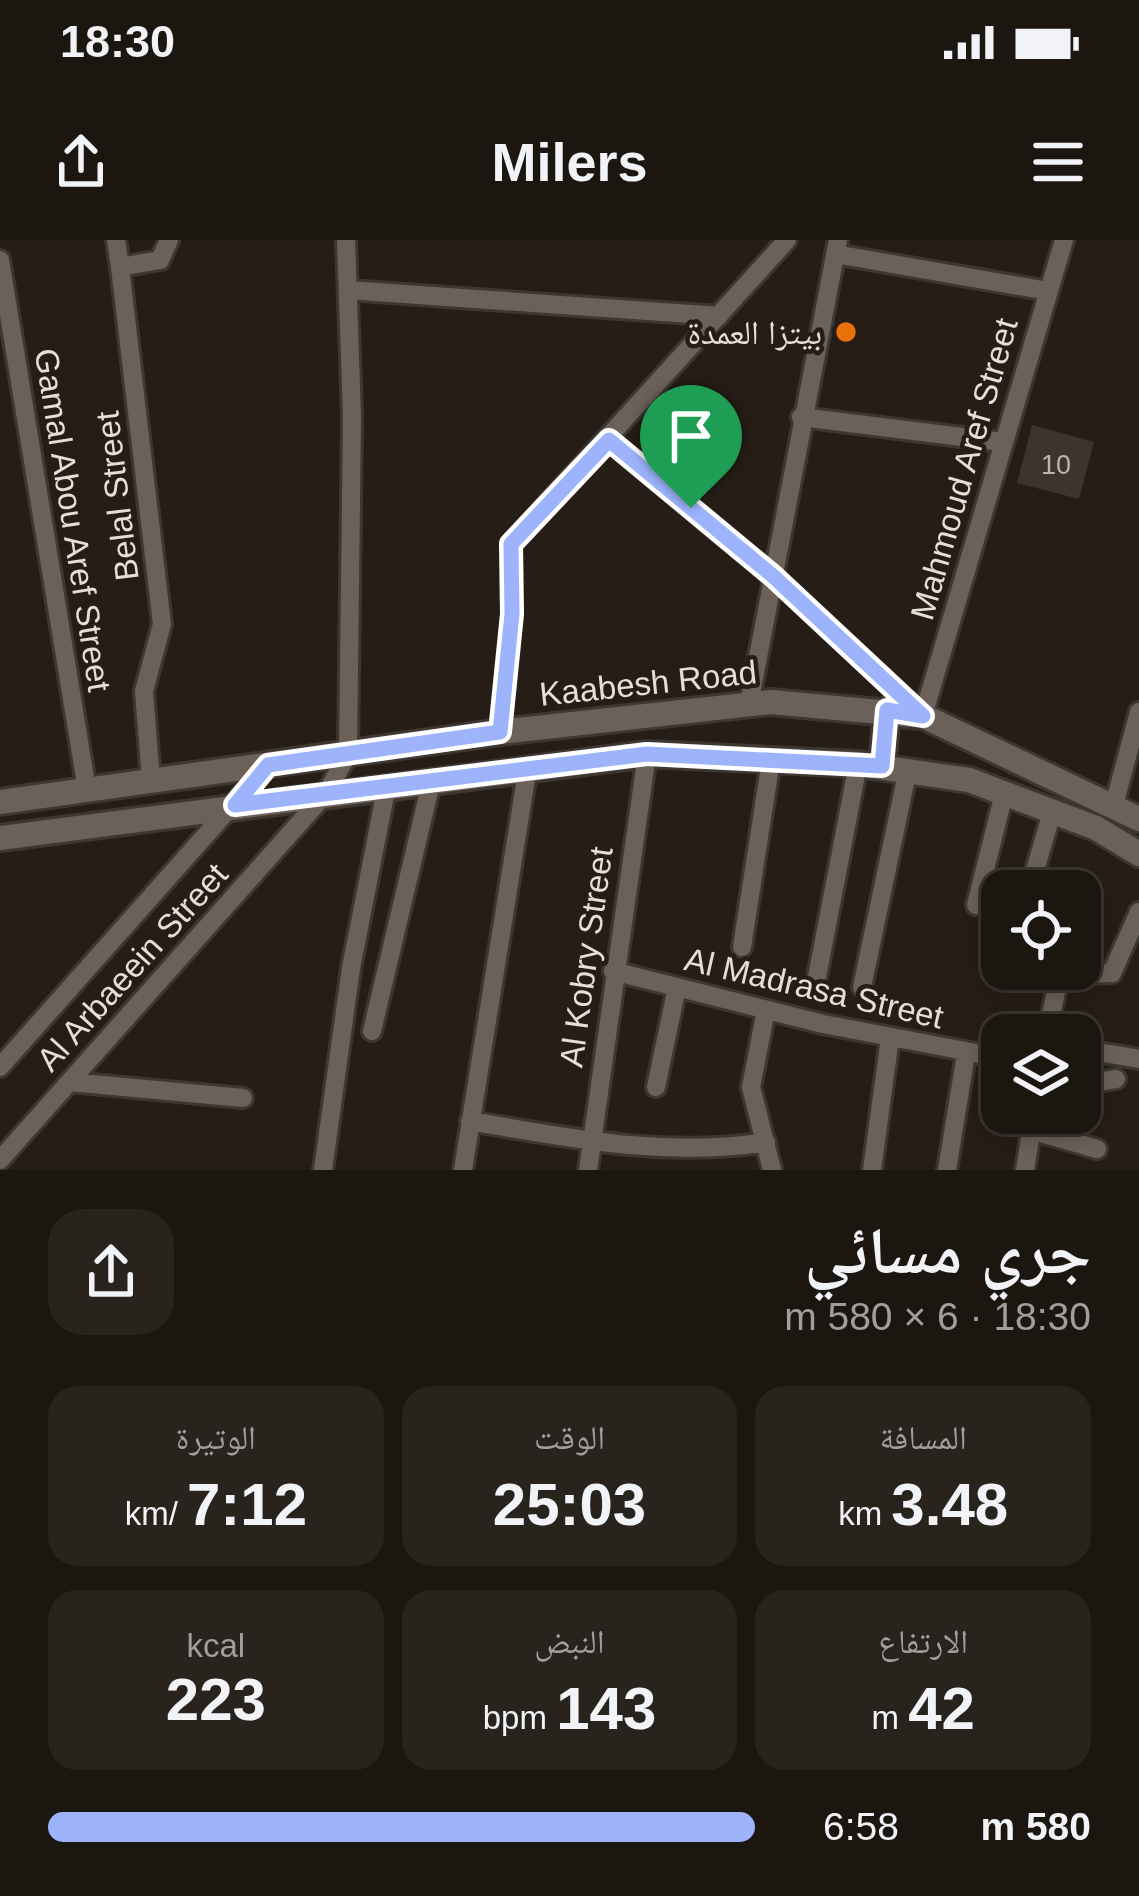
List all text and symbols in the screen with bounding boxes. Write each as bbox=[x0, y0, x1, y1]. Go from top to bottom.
text: 18:30 bbox=[60, 16, 175, 67]
icon: share bbox=[48, 129, 114, 195]
icon: menu bbox=[1025, 129, 1091, 195]
text: Milers bbox=[491, 132, 648, 192]
place label: بيتزا العمدة bbox=[688, 314, 822, 351]
street label: Mahmoud Aref Street bbox=[903, 314, 1025, 624]
marker: بيتزا العمدة bbox=[833, 319, 859, 345]
street label: Gamal Abou Aref Street bbox=[28, 346, 118, 694]
pin bbox=[640, 385, 742, 508]
icon: arrive bbox=[658, 403, 724, 469]
street label: Belal Street bbox=[88, 409, 146, 583]
house number: 10 bbox=[1041, 450, 1071, 480]
street label: Kaabesh Road bbox=[537, 653, 759, 713]
street label: Al Kobry Street bbox=[552, 845, 620, 1069]
street label: Al Arbaeein Street bbox=[29, 856, 235, 1078]
map controls bbox=[981, 870, 1101, 1134]
button: locate bbox=[981, 870, 1101, 990]
street label: Al Madrasa Street bbox=[681, 940, 947, 1036]
button: layers bbox=[981, 1014, 1101, 1134]
button: share bbox=[48, 1209, 174, 1335]
text: جري مسائي bbox=[804, 1213, 1091, 1287]
text: 18:30 · 6 × 580 m bbox=[784, 1295, 1091, 1338]
text: الوتيرة bbox=[176, 1419, 256, 1456]
text: الوقت bbox=[534, 1419, 605, 1456]
text: المسافة bbox=[879, 1419, 967, 1456]
text: 7:12 bbox=[187, 1471, 307, 1538]
text: 25:03 bbox=[493, 1471, 646, 1538]
text: 3.48 bbox=[891, 1471, 1008, 1538]
text: /km bbox=[125, 1495, 187, 1532]
text: km bbox=[838, 1495, 891, 1532]
text: النبض bbox=[534, 1623, 605, 1660]
text: الارتفاع bbox=[878, 1623, 968, 1660]
text: kcal bbox=[187, 1627, 245, 1664]
text: 223 bbox=[166, 1666, 266, 1733]
text: 143 bbox=[556, 1675, 656, 1742]
text: 42 bbox=[908, 1675, 975, 1742]
text: bpm bbox=[483, 1699, 556, 1736]
text: m bbox=[871, 1699, 908, 1736]
text: 6:58 bbox=[823, 1805, 899, 1848]
text: 580 m bbox=[980, 1805, 1091, 1848]

